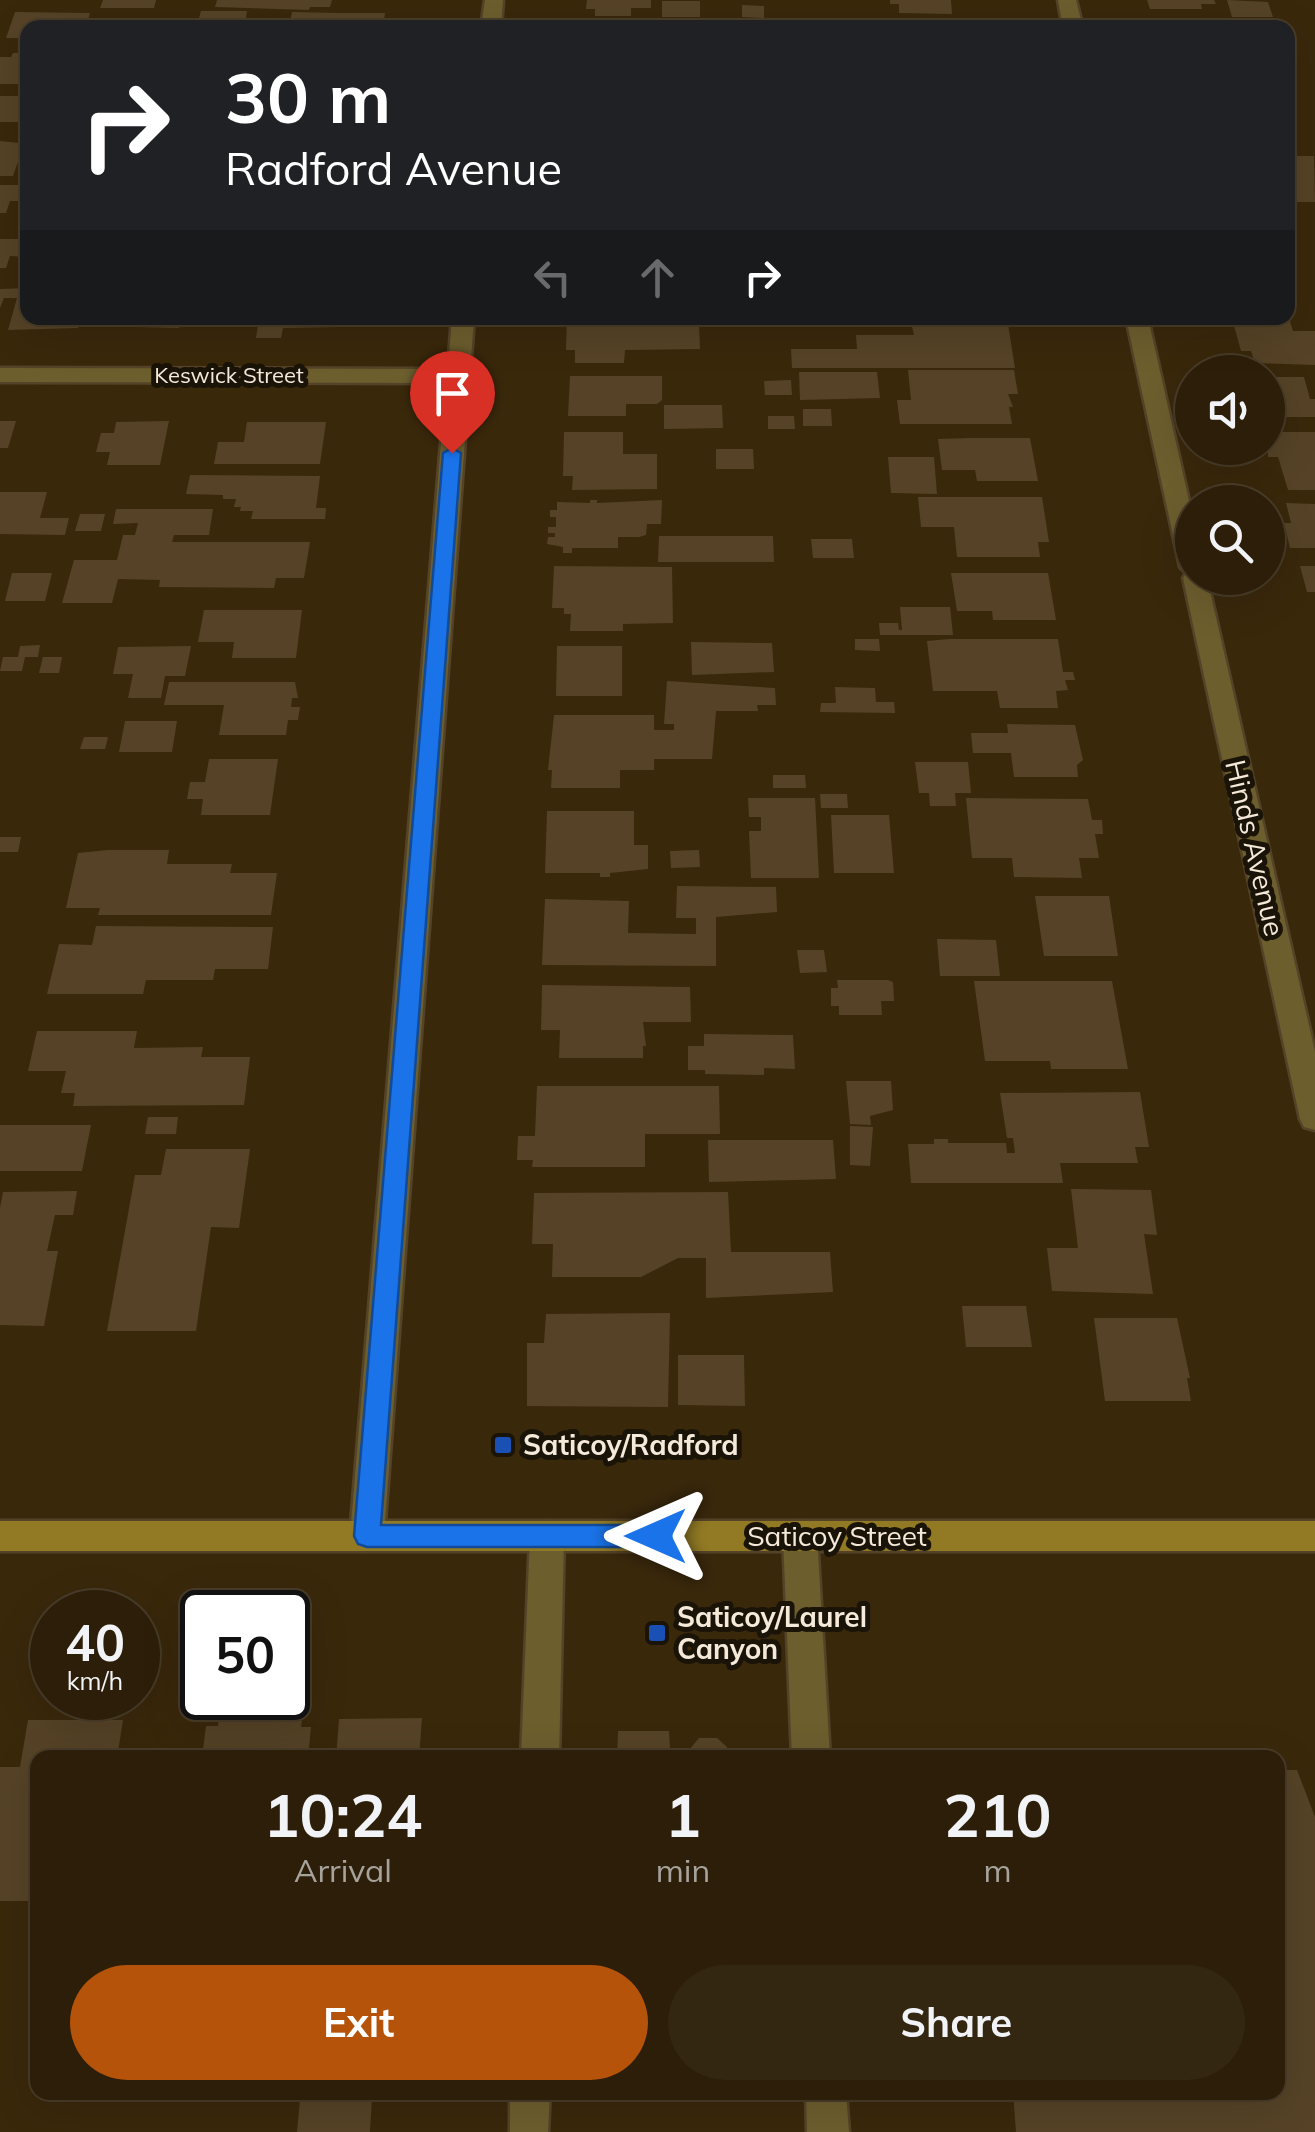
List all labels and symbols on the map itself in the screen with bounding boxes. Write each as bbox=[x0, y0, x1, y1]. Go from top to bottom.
pin bbox=[410, 351, 495, 454]
street label: Keswick Street bbox=[154, 361, 304, 389]
street label: Hinds Avenue bbox=[1218, 756, 1293, 940]
place label: Saticoy/Radford bbox=[523, 1427, 739, 1462]
marker: Saticoy/Radford bbox=[492, 1434, 514, 1456]
position arrow bbox=[604, 1484, 708, 1588]
street label: Saticoy Street bbox=[747, 1518, 927, 1553]
speed limit sign: 50 bbox=[180, 1590, 310, 1720]
place label: Saticoy/Laurel Canyon bbox=[677, 1599, 867, 1666]
marker: Saticoy/Laurel Canyon bbox=[646, 1622, 668, 1644]

